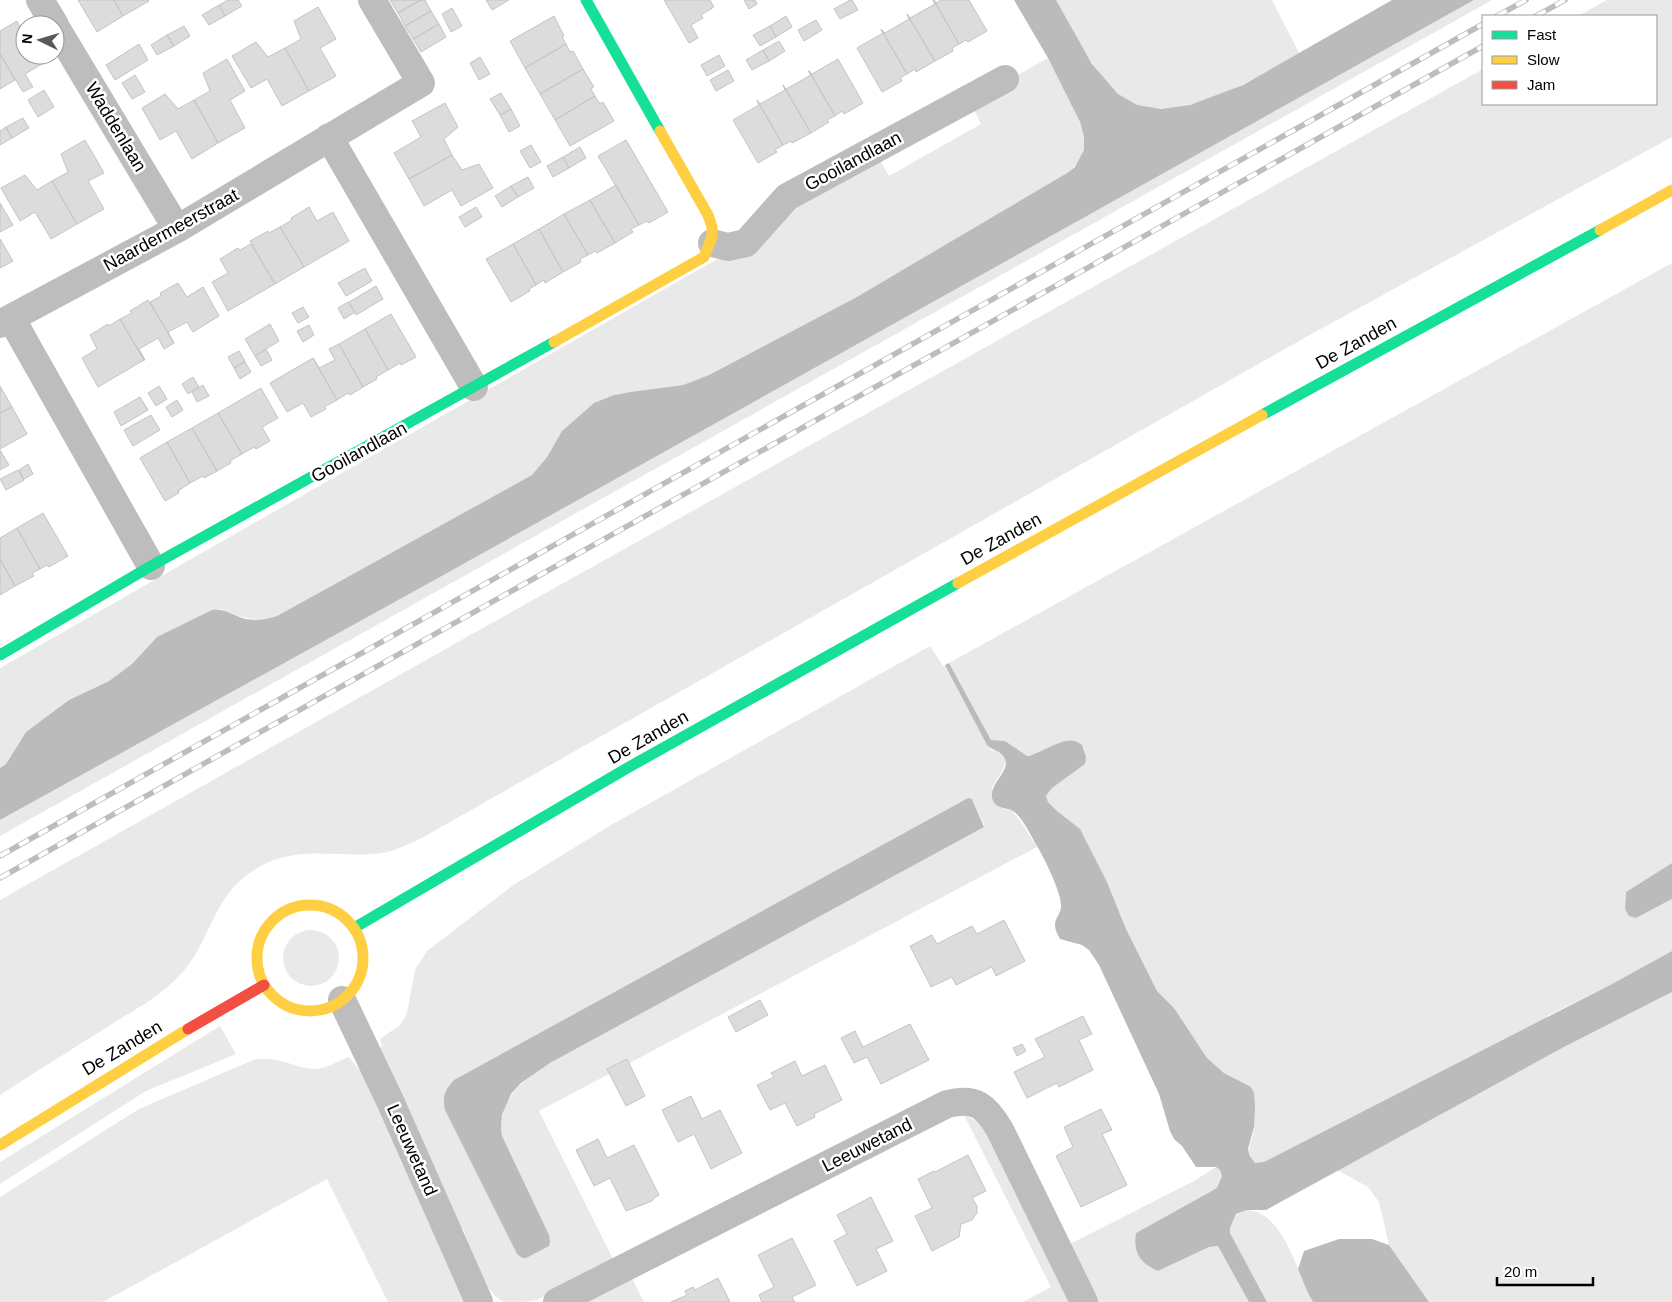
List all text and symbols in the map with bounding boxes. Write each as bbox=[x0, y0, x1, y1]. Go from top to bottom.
north arrow bbox=[15, 15, 65, 65]
legend bbox=[1482, 15, 1657, 105]
text: Fast bbox=[1527, 26, 1557, 43]
text: N bbox=[19, 33, 35, 45]
text: Slow bbox=[1527, 51, 1560, 68]
text: Jam bbox=[1527, 76, 1555, 93]
street label: Waddenlaan bbox=[82, 79, 150, 175]
street label: Gooilandlaan bbox=[801, 127, 905, 195]
street label: Naardermeerstraat bbox=[100, 185, 242, 275]
street label: De Zanden bbox=[1312, 313, 1400, 373]
street label: Gooilandlaan bbox=[308, 418, 410, 486]
street label: De Zanden bbox=[957, 509, 1045, 569]
street label: De Zanden bbox=[604, 706, 692, 768]
street label: De Zanden bbox=[79, 1016, 165, 1080]
street label: Leeuwetand bbox=[383, 1101, 441, 1199]
street label: Leeuwetand bbox=[819, 1114, 915, 1176]
scale bar bbox=[1497, 1254, 1593, 1286]
text: 20 m bbox=[1504, 1263, 1537, 1280]

